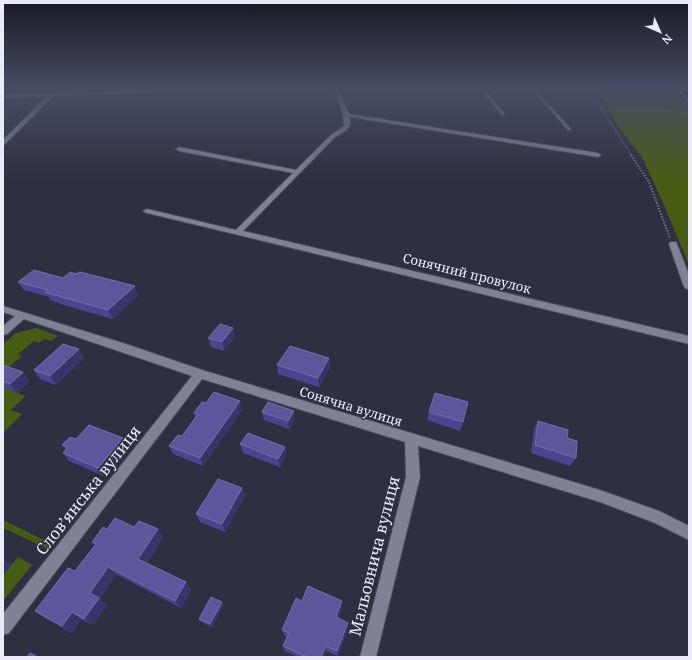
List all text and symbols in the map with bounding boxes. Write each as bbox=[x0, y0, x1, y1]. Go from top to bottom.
north arrow bbox=[640, 12, 680, 52]
text: N bbox=[659, 31, 676, 48]
street label: Сонячний провулок bbox=[401, 248, 533, 298]
street label: Сонячна вулиця bbox=[297, 382, 405, 430]
street label: Словʼянська вулиця bbox=[30, 421, 146, 559]
street label: Мальовнича вулиця bbox=[343, 474, 405, 638]

